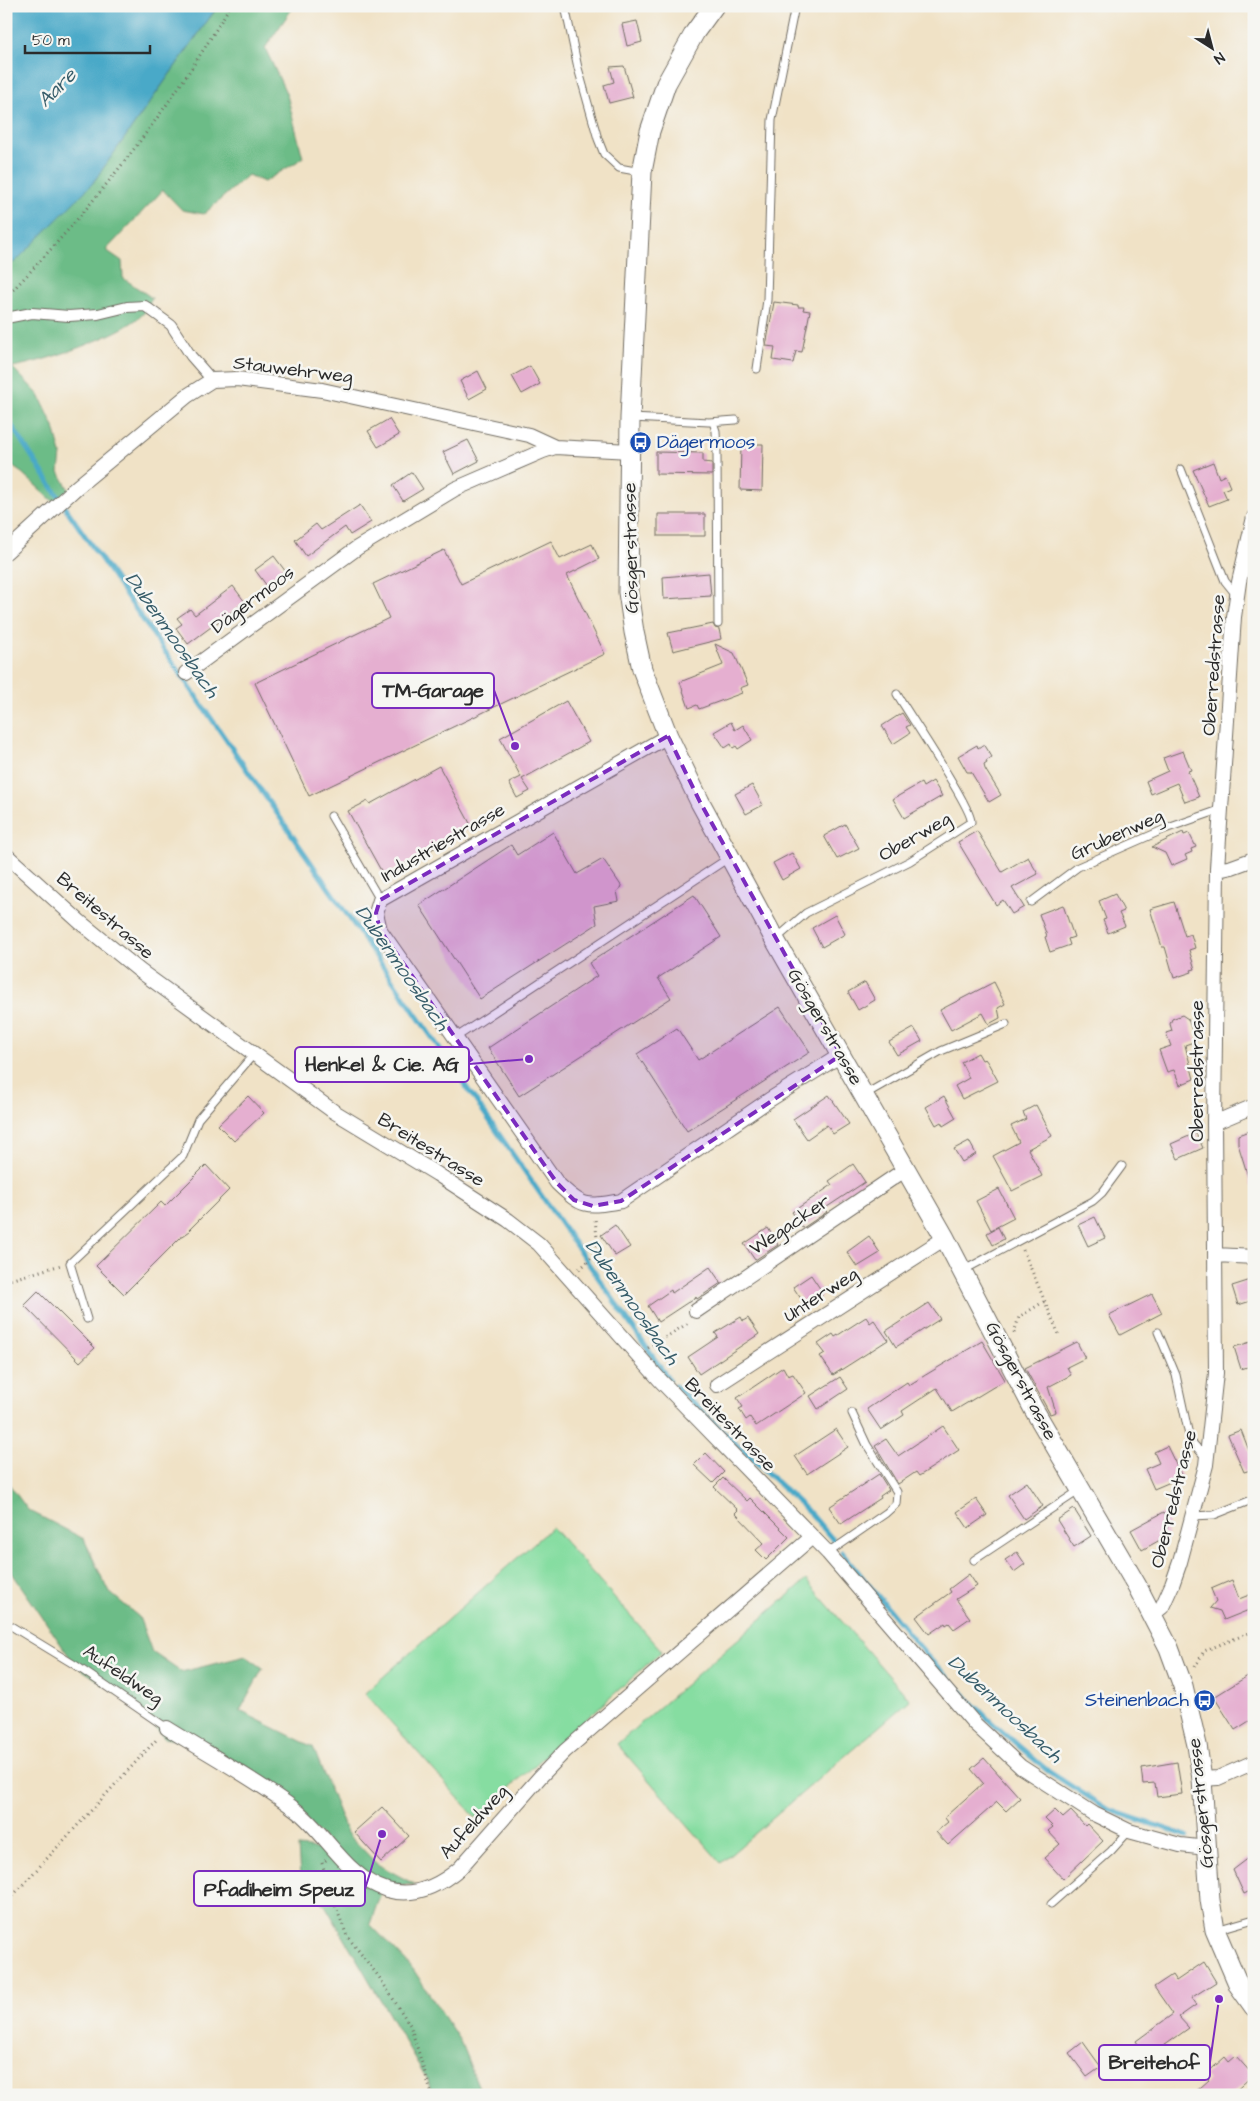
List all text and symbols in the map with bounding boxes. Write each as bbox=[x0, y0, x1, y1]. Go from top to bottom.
scale bar bbox=[25, 22, 150, 54]
north arrow bbox=[1188, 22, 1238, 72]
text: 50 m bbox=[32, 30, 70, 51]
text: N bbox=[1209, 47, 1228, 69]
water label: Aare bbox=[31, 61, 84, 114]
street label: Stauwehrweg bbox=[232, 349, 354, 392]
place label: Dägermoos bbox=[657, 429, 755, 457]
bus stop icon: Dägermoos bbox=[629, 430, 653, 454]
street label: Gösgerstrasse bbox=[616, 482, 647, 614]
street label: Dägermoos bbox=[206, 560, 301, 641]
water label: Dubenmoosbach bbox=[118, 567, 226, 704]
street label: Oberredstrasse bbox=[1196, 594, 1232, 736]
callout: TM-Garage bbox=[372, 673, 494, 708]
text: TM-Garage bbox=[381, 677, 484, 706]
street label: Industriestrasse bbox=[376, 796, 510, 890]
street label: Grubenweg bbox=[1066, 802, 1168, 868]
street label: Oberweg bbox=[874, 805, 957, 869]
street label: Breitestrasse bbox=[50, 866, 160, 966]
water label: Dubenmoosbach bbox=[348, 900, 456, 1037]
street label: Gösgerstrasse bbox=[780, 964, 869, 1091]
street label: Oberredstrasse bbox=[1184, 1000, 1211, 1142]
callout: Henkel & Cie. AG bbox=[295, 1047, 469, 1082]
text: Henkel & Cie. AG bbox=[305, 1051, 459, 1079]
street label: Breitestrasse bbox=[372, 1106, 490, 1194]
street label: Wegacker bbox=[744, 1188, 837, 1263]
water label: Dubenmoosbach bbox=[578, 1234, 686, 1371]
street label: Unterweg bbox=[778, 1261, 864, 1330]
street label: Gösgerstrasse bbox=[978, 1317, 1064, 1445]
street label: Breitestrasse bbox=[678, 1372, 782, 1478]
street label: Oberredstrasse bbox=[1144, 1427, 1204, 1571]
street label: Aufeldweg bbox=[77, 1638, 169, 1713]
water label: Dubenmoosbach bbox=[942, 1649, 1069, 1770]
place label: Steinenbach bbox=[1085, 1687, 1190, 1714]
bus stop icon: Steinenbach bbox=[1193, 1688, 1217, 1712]
street label: Gösgerstrasse bbox=[1181, 1737, 1222, 1869]
street label: Aufeldweg bbox=[433, 1779, 516, 1866]
callout: Pfadiheim Speuz bbox=[194, 1871, 365, 1906]
text: Pfadiheim Speuz bbox=[204, 1876, 355, 1904]
callout: Breitehof bbox=[1099, 2045, 1210, 2080]
text: Breitehof bbox=[1108, 2049, 1201, 2077]

